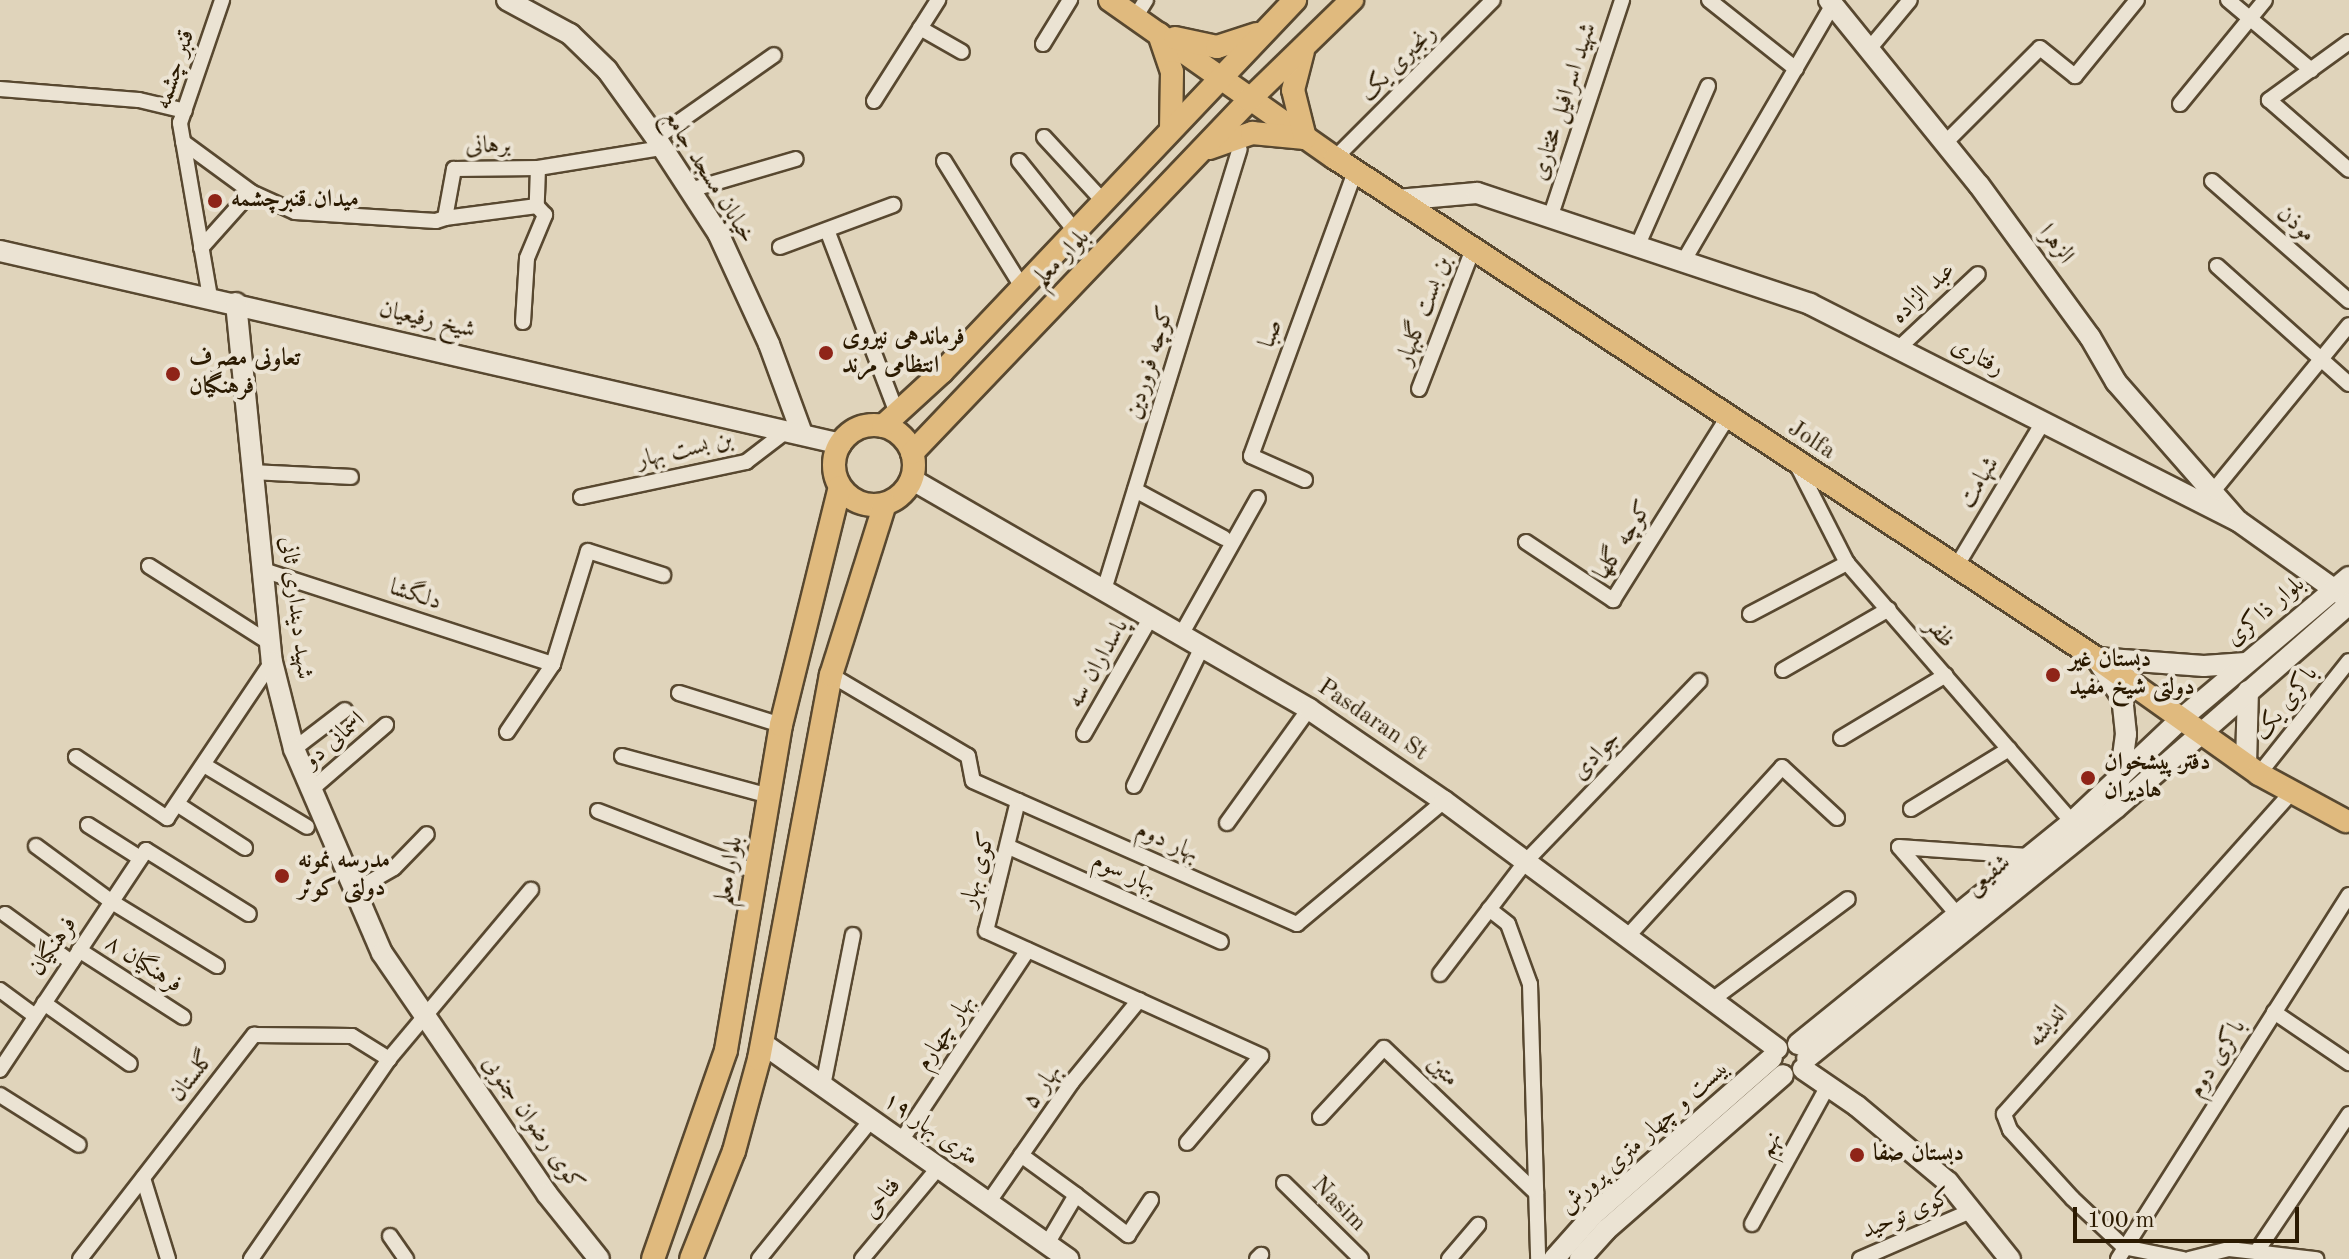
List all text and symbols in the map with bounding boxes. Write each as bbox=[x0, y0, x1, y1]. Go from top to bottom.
street label: رنجبری یک bbox=[1354, 19, 1444, 109]
street label: شهید اسرافیل مختاری bbox=[1526, 20, 1604, 184]
street label: قنبر چشمه bbox=[150, 26, 202, 114]
street label: خیابان مسجد جامع bbox=[655, 105, 761, 249]
street label: برهانی bbox=[465, 132, 511, 162]
place label: میدان قنبرچشمه bbox=[231, 187, 359, 215]
marker: میدان قنبرچشمه bbox=[206, 192, 224, 210]
street label: موذن bbox=[2270, 200, 2320, 250]
street label: الزهرا bbox=[2031, 220, 2079, 270]
street label: بلوار معلم bbox=[1027, 224, 1097, 294]
street label: بن بست گلبهار bbox=[1391, 252, 1459, 370]
street label: عبد الزاده bbox=[1886, 257, 1962, 331]
street label: شیخ رفیعیان bbox=[376, 296, 478, 346]
street label: کوچه فروردین bbox=[1120, 303, 1182, 423]
street label: صبا bbox=[1254, 316, 1290, 352]
place label: فرماندهی نیروی انتظامی مرند bbox=[842, 325, 965, 381]
street label: رفتاری bbox=[1946, 332, 2008, 384]
marker: فرماندهی نیروی انتظامی مرند bbox=[817, 344, 835, 362]
place label: تعاونی مصرف فرهنگیان bbox=[189, 346, 300, 402]
marker: تعاونی مصرف فرهنگیان bbox=[164, 365, 182, 383]
street label: Jolfa bbox=[1782, 415, 1840, 467]
street label: بن بست بهار bbox=[634, 426, 736, 476]
street label: شهامت bbox=[1953, 452, 2007, 514]
street label: کوچه گلها bbox=[1588, 496, 1660, 586]
street label: شهید دینداری ثانی bbox=[272, 535, 318, 681]
street label: بلوار ذاکری bbox=[2221, 571, 2311, 653]
street label: دلگشا bbox=[385, 574, 445, 618]
street label: ظفر bbox=[1918, 613, 1960, 655]
street label: پاسداران سه bbox=[1062, 614, 1136, 714]
place label: دبستان غیر دولتی شیخ مفید bbox=[2069, 647, 2195, 703]
street label: باکری یک bbox=[2249, 661, 2325, 747]
marker: دبستان غیر دولتی شیخ مفید bbox=[2044, 666, 2062, 684]
street label: Pasdaran St bbox=[1311, 674, 1433, 768]
street label: اسمانی دو bbox=[298, 706, 372, 776]
street label: جوادی bbox=[1566, 725, 1628, 787]
place label: دفتر پیشخوان هادیران bbox=[2104, 750, 2211, 806]
marker: دفتر پیشخوان هادیران bbox=[2079, 769, 2097, 787]
street label: بهار دوم bbox=[1131, 816, 1203, 870]
street label: کوی بهار bbox=[955, 829, 1003, 911]
street label: بلوار معلم bbox=[710, 834, 750, 908]
street label: بهار سوم bbox=[1087, 847, 1161, 901]
place label: مدرسه نمونه دولتی کوثر bbox=[298, 848, 390, 904]
street label: شفیعی bbox=[1961, 849, 2017, 903]
marker: مدرسه نمونه دولتی کوثر bbox=[273, 867, 291, 885]
street label: فرهنگیان bbox=[24, 912, 84, 982]
street label: فرهنگیان ۸ bbox=[99, 929, 187, 1001]
street label: بهار چهارم bbox=[910, 989, 982, 1077]
street label: اندیشه bbox=[2023, 1000, 2075, 1054]
street label: باکری دوم bbox=[2183, 1015, 2253, 1103]
street label: گلستان bbox=[164, 1046, 222, 1108]
street label: متین bbox=[1420, 1050, 1464, 1094]
street label: کوی رضوان جنوبی bbox=[475, 1051, 589, 1197]
street label: بیست و چهار متری پرورش bbox=[1554, 1054, 1736, 1222]
street label: بهار ۵ bbox=[1017, 1059, 1069, 1115]
street label: ۱۹ متری بهار bbox=[877, 1087, 983, 1173]
street label: نهم bbox=[1752, 1127, 1790, 1163]
place label: دبستان صفا bbox=[1873, 1141, 1964, 1169]
marker: دبستان صفا bbox=[1848, 1146, 1866, 1164]
street label: Nasim bbox=[1304, 1171, 1372, 1239]
street label: فتاحی bbox=[858, 1173, 908, 1225]
street label: کوی توحید bbox=[1858, 1183, 1956, 1247]
scale bar bbox=[2077, 1191, 2303, 1241]
text: 100 m bbox=[2087, 1209, 2155, 1233]

